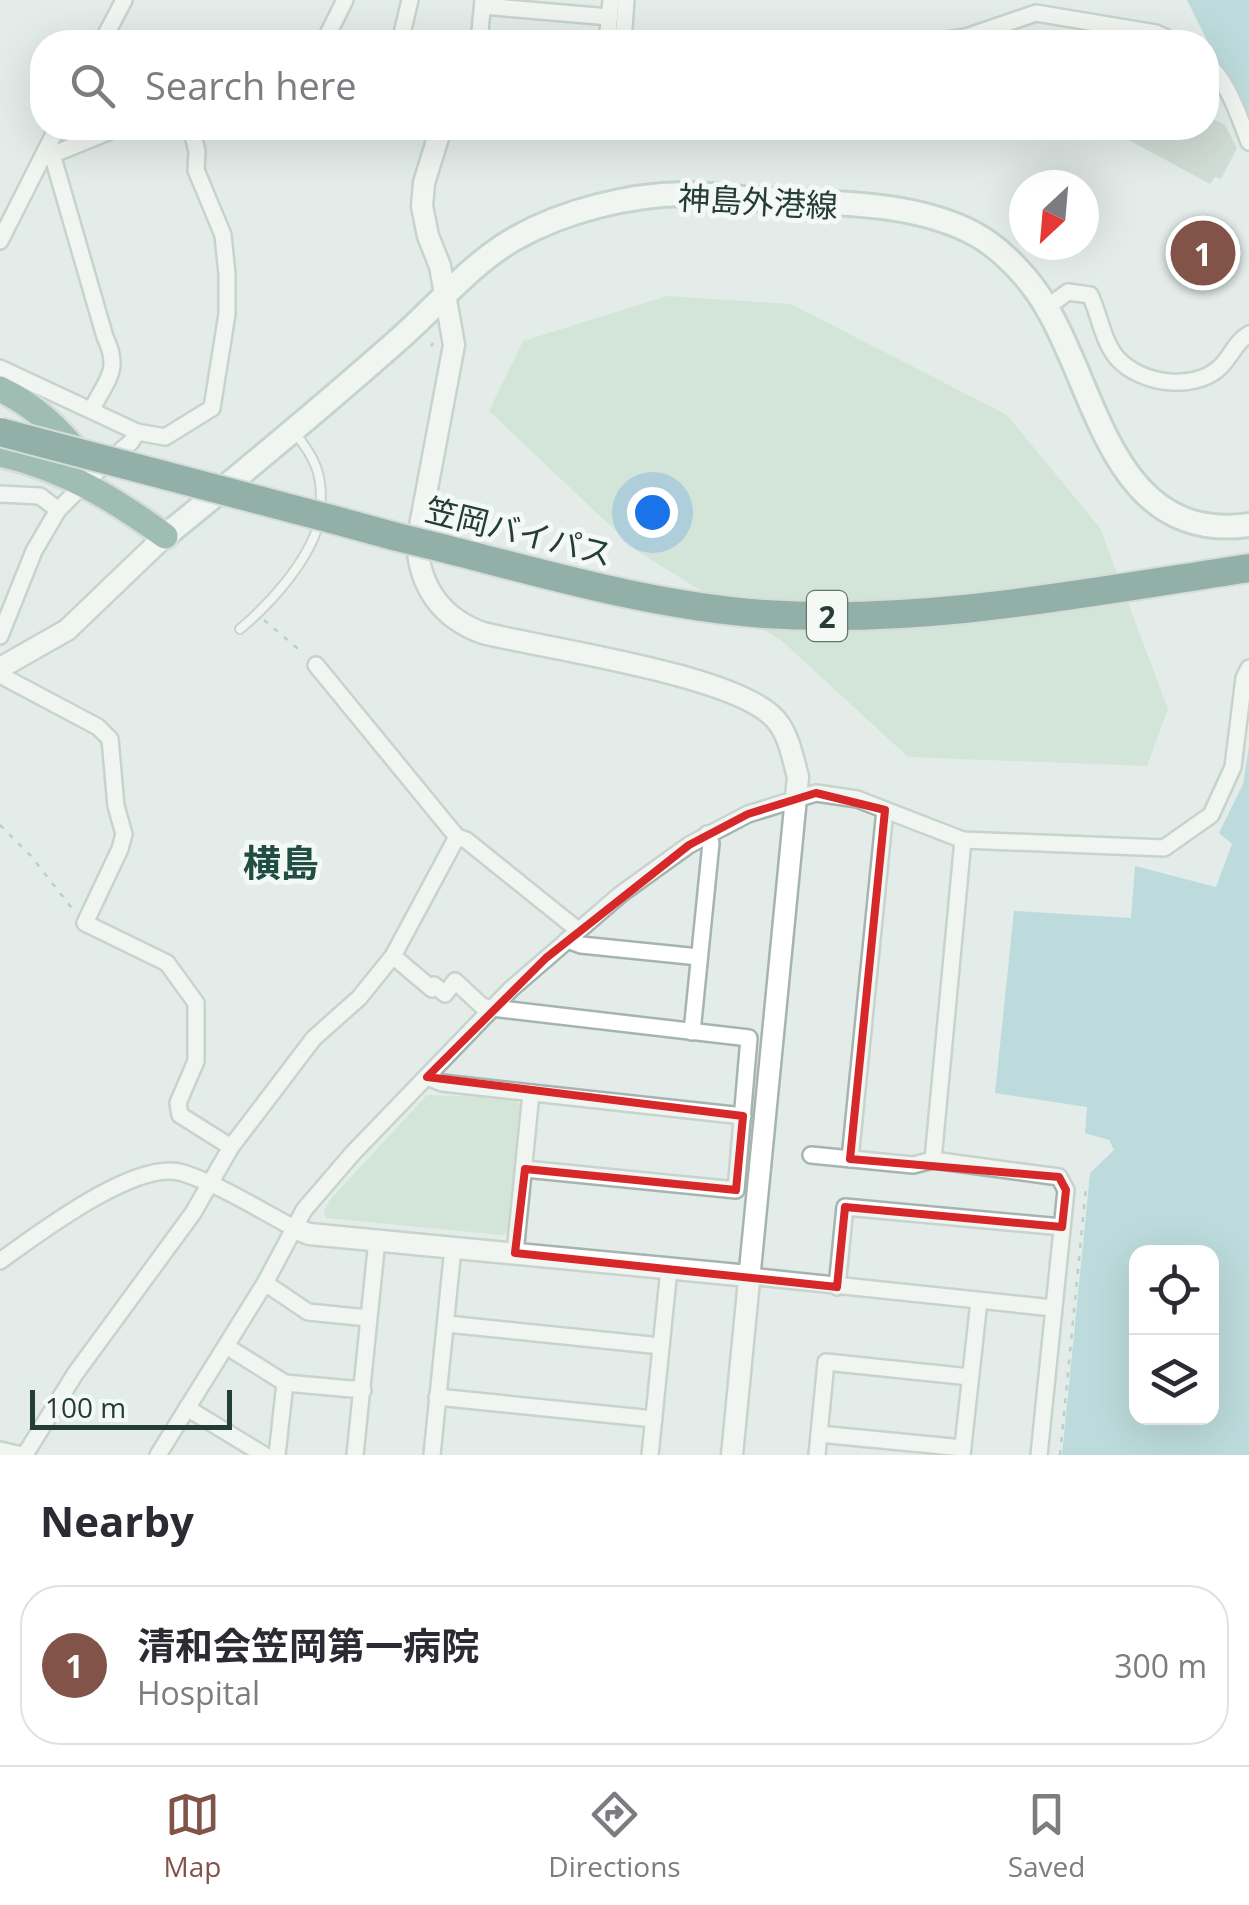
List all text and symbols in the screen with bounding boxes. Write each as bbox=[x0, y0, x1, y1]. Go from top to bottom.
search box bbox=[30, 30, 1219, 140]
icon: search bbox=[65, 58, 120, 113]
text: Search here bbox=[145, 59, 357, 111]
north arrow bbox=[1009, 170, 1099, 260]
street label: 神島外港線 bbox=[677, 175, 839, 227]
pin: 1 bbox=[1170, 216, 1236, 290]
street label: 笠岡バイパス bbox=[421, 487, 617, 575]
your location bbox=[627, 487, 678, 538]
road number: 2 bbox=[807, 591, 847, 641]
district label: 横島 bbox=[243, 836, 319, 888]
map controls bbox=[1129, 1245, 1219, 1425]
button: locate bbox=[1129, 1245, 1219, 1335]
button: layers bbox=[1129, 1335, 1219, 1425]
scale bar bbox=[30, 1385, 232, 1430]
text: 100 m bbox=[45, 1388, 126, 1426]
text: Nearby bbox=[40, 1492, 194, 1549]
text: 清和会笠岡第一病院 bbox=[137, 1619, 479, 1671]
text: 1 bbox=[65, 1644, 84, 1687]
text: 300 m bbox=[1114, 1644, 1207, 1687]
text: Hospital bbox=[137, 1671, 260, 1714]
tab: Map bbox=[163, 1787, 221, 1885]
tab: Directions bbox=[548, 1787, 681, 1885]
tab: Saved bbox=[1008, 1787, 1085, 1885]

